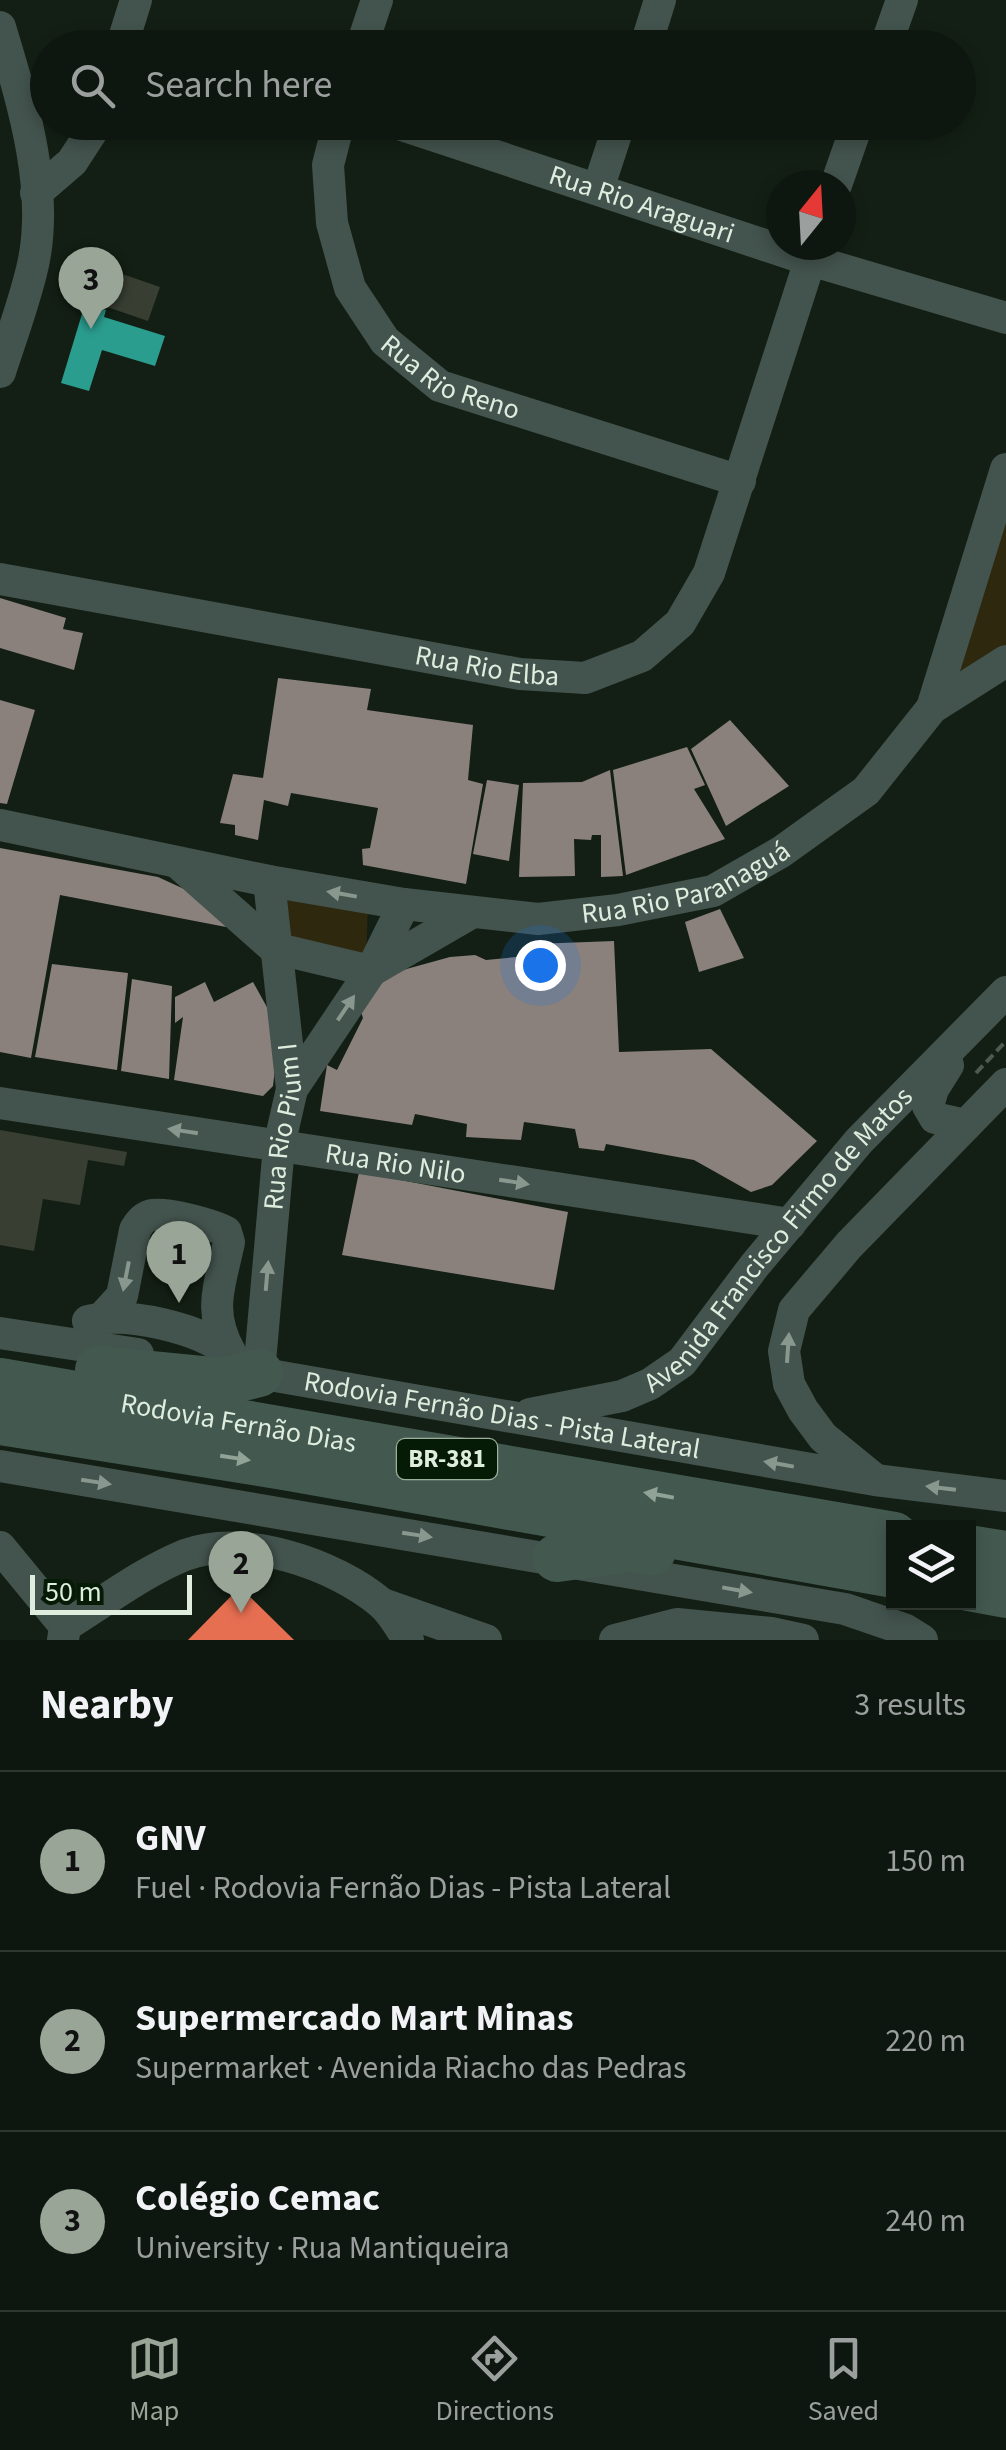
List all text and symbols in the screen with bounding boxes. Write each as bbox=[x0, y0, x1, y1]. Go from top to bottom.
search box bbox=[30, 30, 976, 140]
icon: search bbox=[65, 58, 120, 113]
text: Search here bbox=[145, 58, 332, 112]
street label: Rua Rio Araguari bbox=[544, 155, 740, 254]
north arrow bbox=[766, 170, 856, 260]
pin: 3 bbox=[58, 246, 124, 329]
street label: Rua Rio Reno bbox=[372, 325, 525, 430]
street label: Rua Rio Elba bbox=[412, 635, 560, 696]
street label: Rua Rio Paranaguá bbox=[579, 831, 799, 934]
one-way arrow bbox=[325, 886, 357, 901]
your location bbox=[515, 940, 566, 991]
one-way arrow bbox=[337, 994, 355, 1021]
street label: Rua Rio Pium I bbox=[253, 1041, 312, 1212]
street label: Avenida Francisco Firmo de Matos bbox=[636, 1078, 922, 1403]
one-way arrow bbox=[166, 1123, 198, 1138]
street label: Rua Rio Nilo bbox=[322, 1133, 469, 1194]
one-way arrow bbox=[499, 1175, 530, 1190]
pin: 1 bbox=[146, 1220, 212, 1303]
one-way arrow bbox=[260, 1260, 276, 1292]
one-way arrow bbox=[118, 1261, 133, 1293]
one-way arrow bbox=[780, 1332, 796, 1363]
street label: Rodovia Fernão Dias - Pista Lateral bbox=[301, 1361, 703, 1469]
street label: Rodovia Fernão Dias bbox=[118, 1383, 359, 1463]
road number: BR-381 bbox=[397, 1439, 497, 1479]
one-way arrow bbox=[219, 1451, 251, 1466]
one-way arrow bbox=[763, 1456, 794, 1471]
one-way arrow bbox=[81, 1475, 112, 1490]
one-way arrow bbox=[924, 1480, 956, 1496]
one-way arrow bbox=[643, 1487, 675, 1502]
map controls bbox=[886, 1520, 976, 1610]
button: layers bbox=[886, 1520, 976, 1610]
one-way arrow bbox=[402, 1527, 433, 1543]
pin: 2 bbox=[208, 1530, 274, 1613]
scale bar bbox=[30, 1570, 192, 1614]
text: 50 m bbox=[45, 1572, 102, 1612]
one-way arrow bbox=[722, 1582, 753, 1598]
text: Nearby bbox=[40, 1675, 174, 1735]
text: 3 results bbox=[854, 1682, 966, 1728]
text: GNV bbox=[135, 1811, 206, 1865]
text: 1 bbox=[64, 1838, 81, 1884]
text: 150 m bbox=[885, 1838, 966, 1884]
text: Fuel · Rodovia Fernão Dias - Pista Lateral bbox=[135, 1865, 671, 1911]
text: Supermercado Mart Minas bbox=[135, 1991, 573, 2045]
text: 2 bbox=[64, 2018, 81, 2064]
text: 220 m bbox=[885, 2018, 966, 2064]
text: Supermarket · Avenida Riacho das Pedras bbox=[135, 2045, 686, 2091]
text: Colégio Cemac bbox=[135, 2171, 380, 2225]
text: 3 bbox=[64, 2198, 81, 2244]
text: 240 m bbox=[885, 2198, 966, 2244]
text: University · Rua Mantiqueira bbox=[135, 2225, 510, 2271]
tab: Map bbox=[127, 2331, 182, 2431]
tab: Directions bbox=[436, 2331, 554, 2431]
tab: Saved bbox=[808, 2331, 879, 2431]

